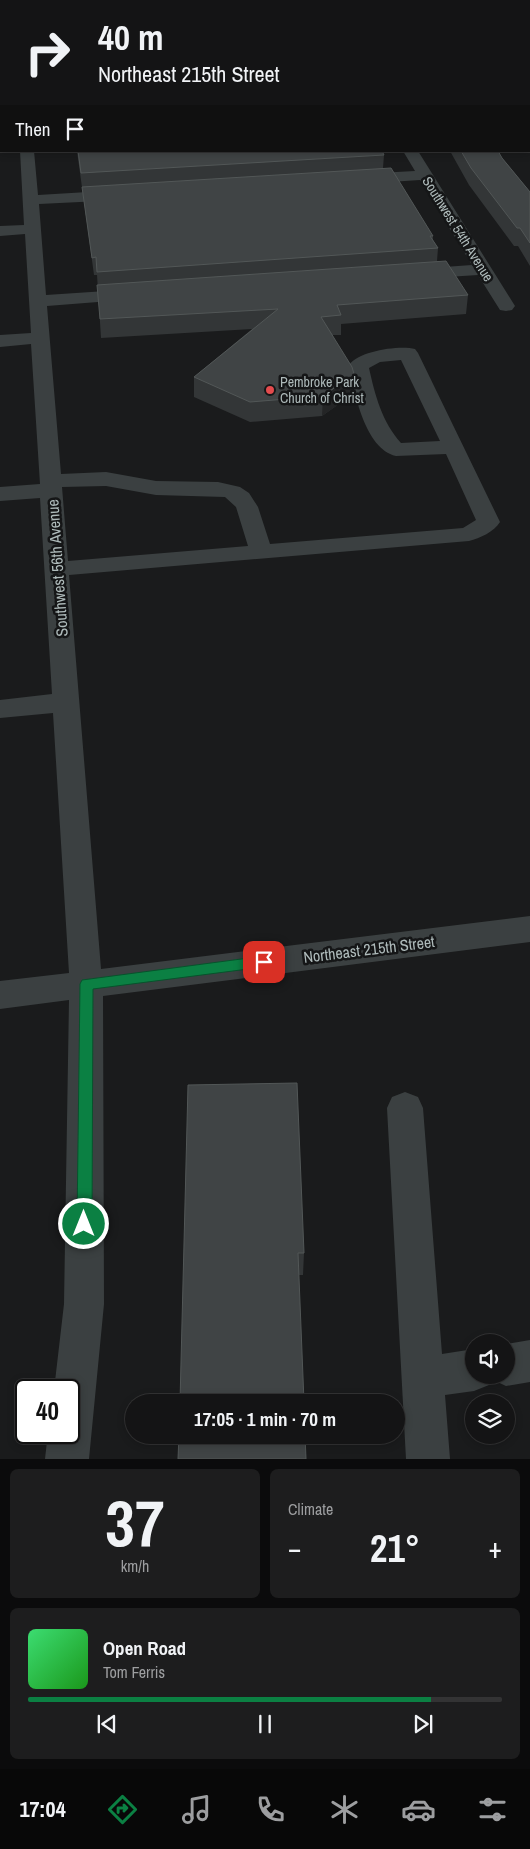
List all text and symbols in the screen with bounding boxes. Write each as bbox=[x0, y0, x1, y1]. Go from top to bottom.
text: 40 m bbox=[98, 14, 163, 61]
icon: right bbox=[15, 20, 80, 85]
text: Northeast 215th Street bbox=[98, 59, 280, 89]
icon: arrive bbox=[61, 115, 89, 143]
text: Then bbox=[15, 116, 51, 142]
street label: Southwest 54th Avenue bbox=[418, 173, 498, 285]
place label: Pembroke Park Church of Christ bbox=[280, 373, 364, 407]
marker: Pembroke Park Church of Christ bbox=[264, 384, 276, 396]
street label: Southwest 56th Avenue bbox=[41, 499, 73, 637]
street label: Northeast 215th Street bbox=[302, 930, 436, 968]
pin bbox=[243, 941, 285, 983]
icon: arrive bbox=[250, 948, 278, 976]
position arrow bbox=[57, 1197, 109, 1249]
map controls bbox=[465, 1334, 515, 1444]
button: sound bbox=[465, 1334, 515, 1384]
speed limit sign: 40 bbox=[15, 1379, 80, 1444]
button: layers bbox=[465, 1394, 515, 1444]
text: 17:05 · 1 min · 70 m bbox=[194, 1406, 336, 1432]
text: 37 bbox=[105, 1479, 165, 1566]
text: Climate bbox=[288, 1498, 333, 1520]
text: 21° bbox=[370, 1523, 420, 1574]
text: − bbox=[288, 1529, 301, 1567]
text: + bbox=[489, 1529, 502, 1567]
text: km/h bbox=[121, 1555, 149, 1577]
text: Open Road bbox=[103, 1635, 186, 1661]
text: Tom Ferris bbox=[103, 1661, 165, 1683]
icon: previous bbox=[93, 1710, 121, 1738]
icon: pause bbox=[251, 1710, 279, 1738]
icon: next bbox=[409, 1710, 437, 1738]
icon: directions bbox=[105, 1792, 140, 1827]
icon: music bbox=[179, 1792, 214, 1827]
icon: phone bbox=[253, 1792, 288, 1827]
icon: climate bbox=[327, 1792, 362, 1827]
icon: car bbox=[401, 1792, 436, 1827]
icon: filters bbox=[475, 1792, 510, 1827]
text: 17:04 bbox=[20, 1794, 66, 1824]

